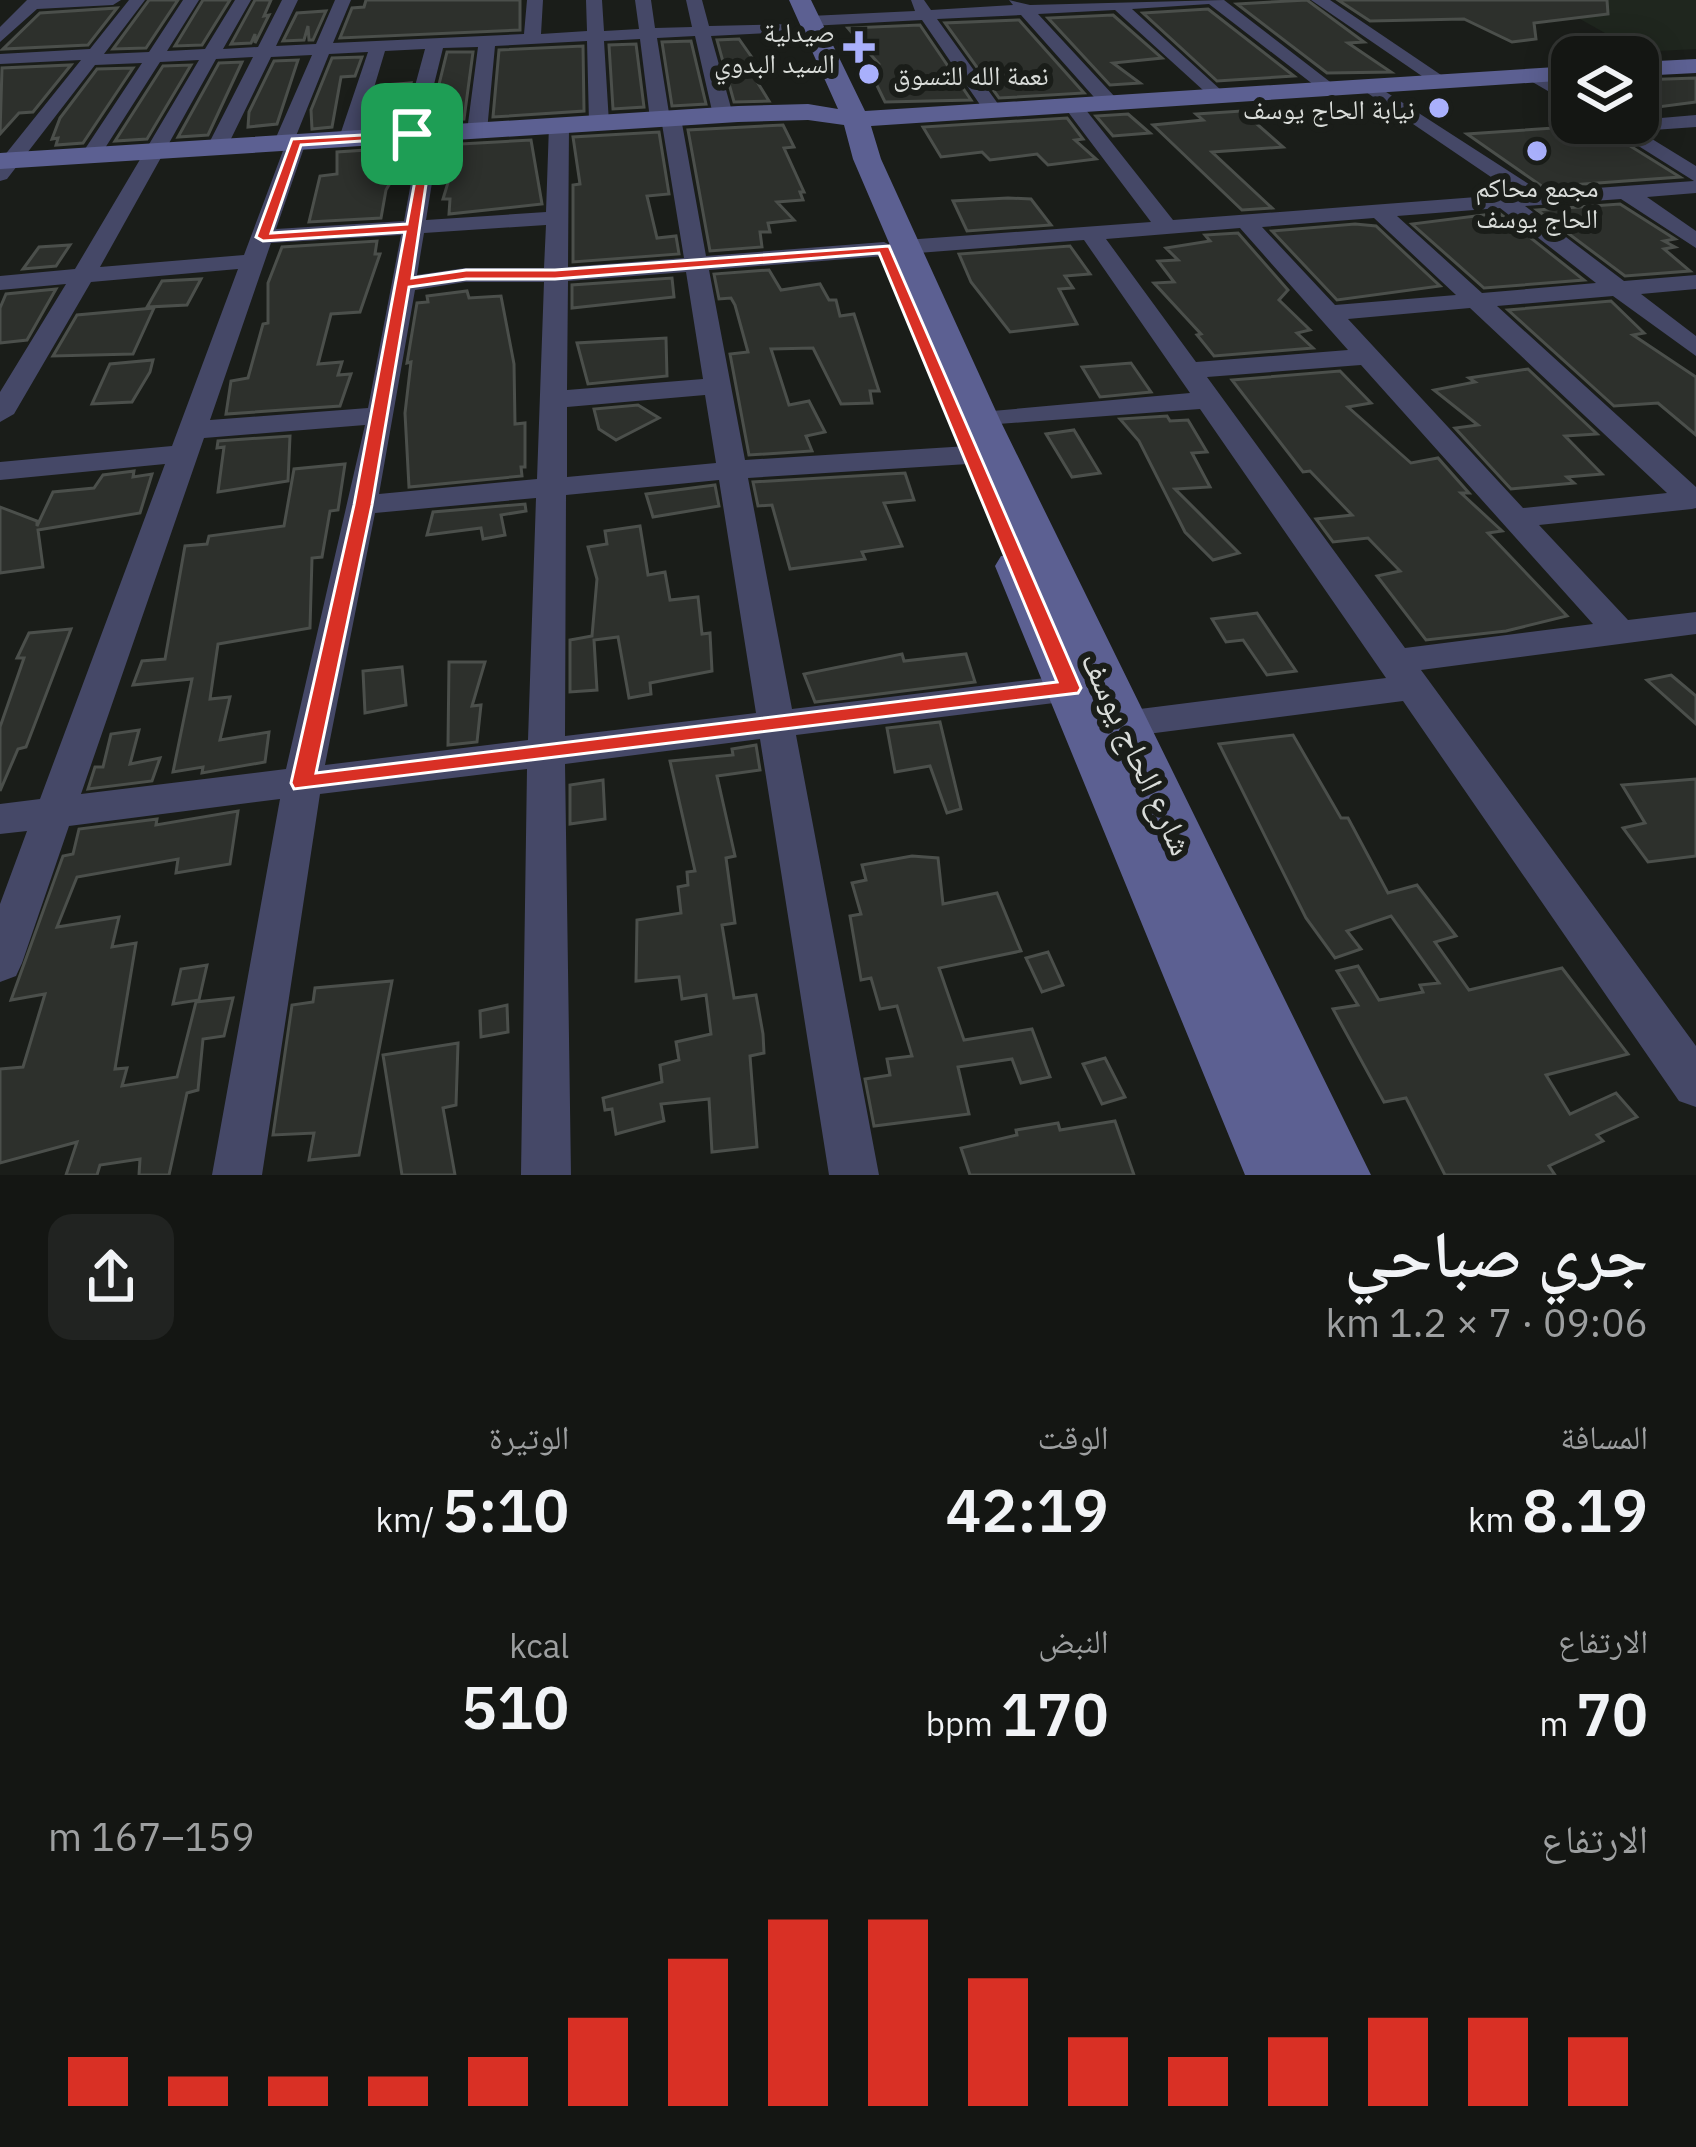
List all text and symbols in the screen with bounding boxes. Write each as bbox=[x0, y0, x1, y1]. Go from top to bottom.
place label: صيدلية السيد البدوي bbox=[714, 14, 835, 84]
marker: صيدلية السيد البدوي bbox=[846, 34, 872, 60]
map controls bbox=[1551, 36, 1659, 144]
button: layers bbox=[1551, 36, 1659, 144]
place label: نعمة الله للتسوق bbox=[893, 57, 1049, 92]
marker: نعمة الله للتسوق bbox=[856, 61, 882, 87]
pin bbox=[361, 83, 463, 185]
place label: نيابة الحاج يوسف bbox=[1243, 91, 1415, 127]
marker: نيابة الحاج يوسف bbox=[1426, 95, 1452, 121]
icon: arrive bbox=[379, 101, 445, 167]
marker: مجمع محاكم الحاج يوسف bbox=[1524, 138, 1550, 164]
place label: مجمع محاكم الحاج يوسف bbox=[1475, 169, 1599, 236]
street label: شارع الحاج يوسف bbox=[1072, 644, 1204, 862]
text: جري صباحي bbox=[1344, 1209, 1648, 1295]
button: share bbox=[48, 1214, 174, 1340]
text: 09:06 · 7 × 1.2 km bbox=[1325, 1297, 1648, 1348]
text: الوتيرة bbox=[489, 1415, 569, 1458]
text: الوقت bbox=[1038, 1415, 1109, 1458]
text: المسافة bbox=[1561, 1415, 1648, 1458]
text: 5:10 bbox=[442, 1470, 569, 1549]
text: 42:19 bbox=[946, 1470, 1109, 1549]
text: 8.19 bbox=[1522, 1470, 1648, 1549]
text: /km bbox=[376, 1498, 442, 1541]
text: km bbox=[1468, 1498, 1522, 1541]
text: النبض bbox=[1038, 1619, 1109, 1662]
text: الارتفاع bbox=[1558, 1619, 1648, 1662]
text: kcal bbox=[509, 1624, 569, 1667]
text: 510 bbox=[461, 1667, 569, 1746]
text: 170 bbox=[1001, 1674, 1109, 1753]
text: 70 bbox=[1576, 1674, 1648, 1753]
text: bpm bbox=[926, 1702, 1001, 1745]
text: m bbox=[1539, 1702, 1576, 1745]
text: 159–167 m bbox=[48, 1811, 255, 1862]
text: الارتفاع bbox=[1542, 1813, 1648, 1864]

